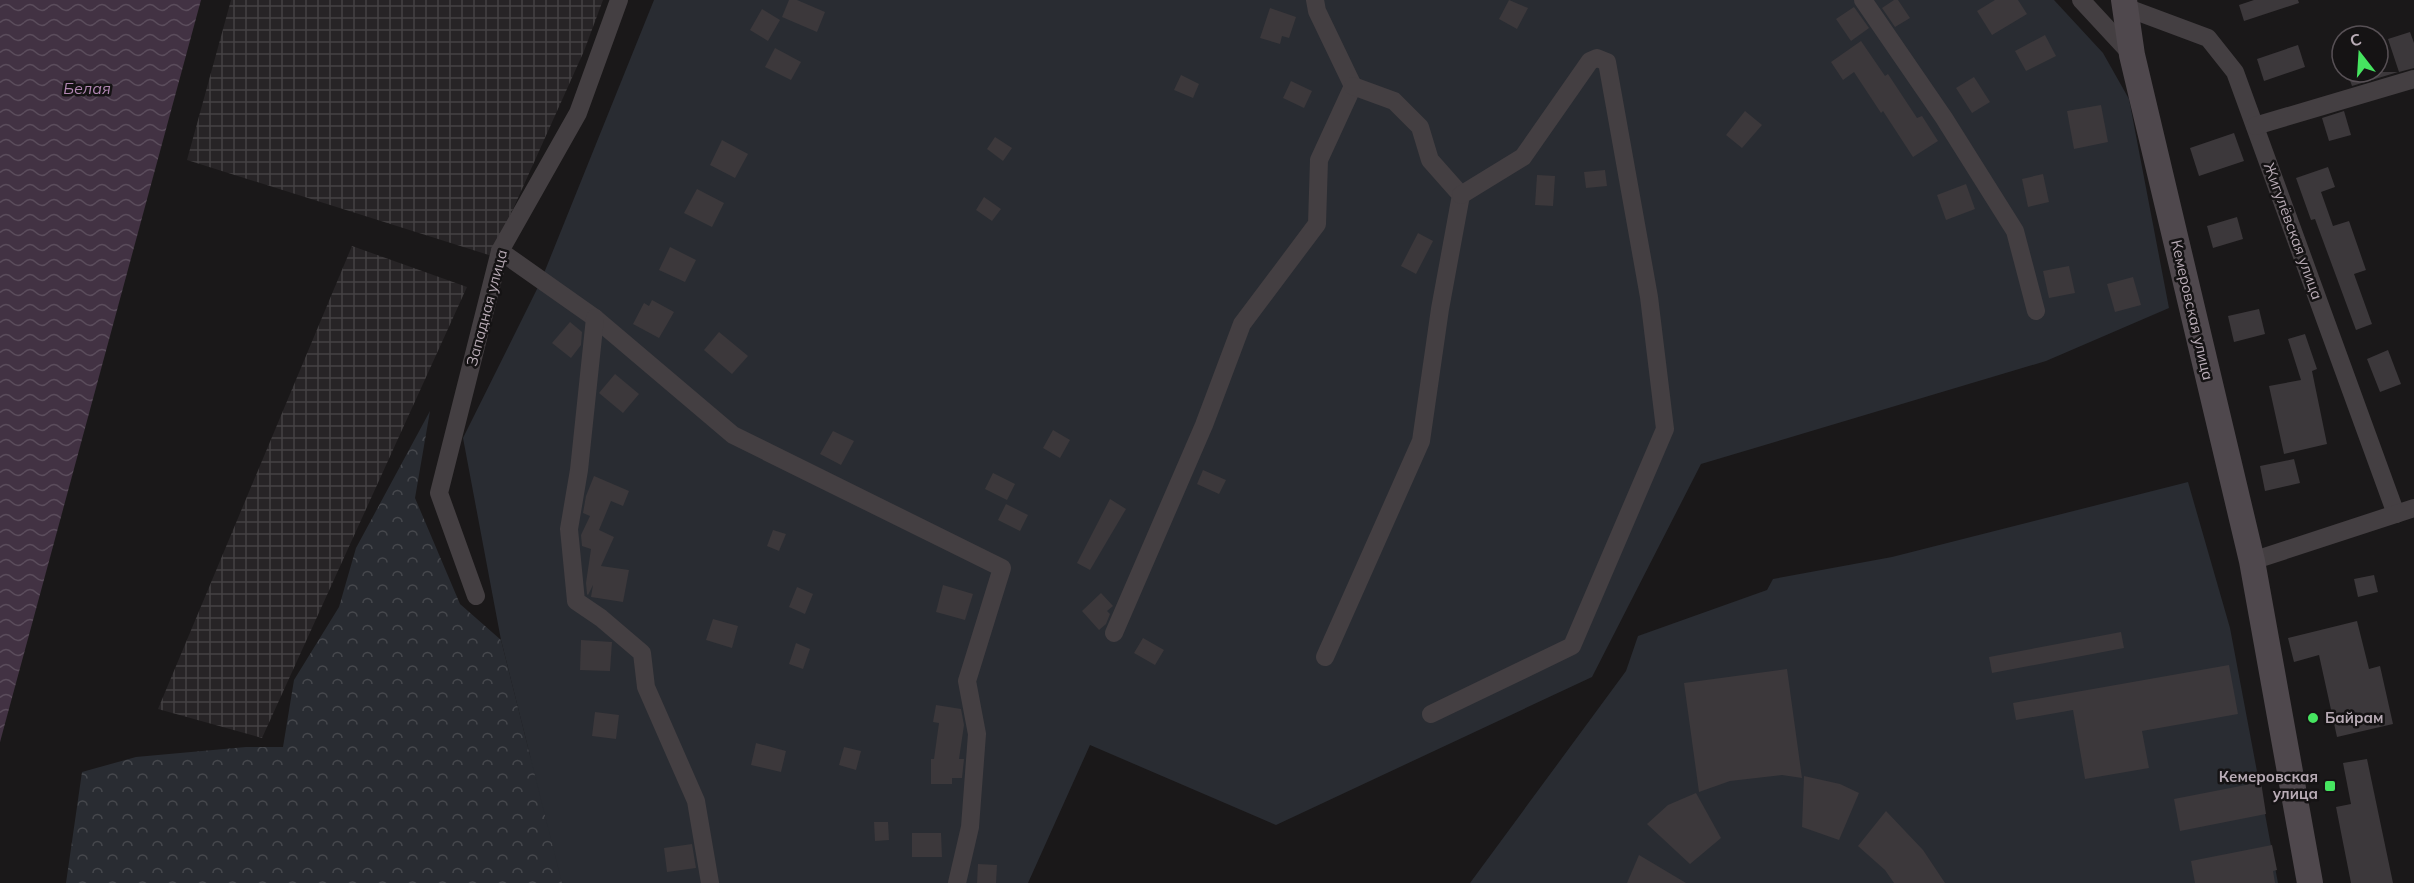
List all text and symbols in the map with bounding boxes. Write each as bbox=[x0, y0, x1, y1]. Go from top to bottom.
north arrow bbox=[2330, 24, 2390, 84]
text: С bbox=[2347, 28, 2364, 51]
water label: Белая bbox=[63, 78, 111, 98]
street label: Жигулёвская улица bbox=[2260, 160, 2327, 302]
street label: Кемеровская улица bbox=[2167, 238, 2218, 382]
street label: Западная улица bbox=[462, 247, 511, 368]
place label: Байрам bbox=[2325, 708, 2384, 727]
marker: Байрам bbox=[2306, 711, 2320, 725]
place label: Кемеровская улица bbox=[2219, 767, 2318, 803]
marker: Кемеровская улица bbox=[2323, 779, 2337, 793]

